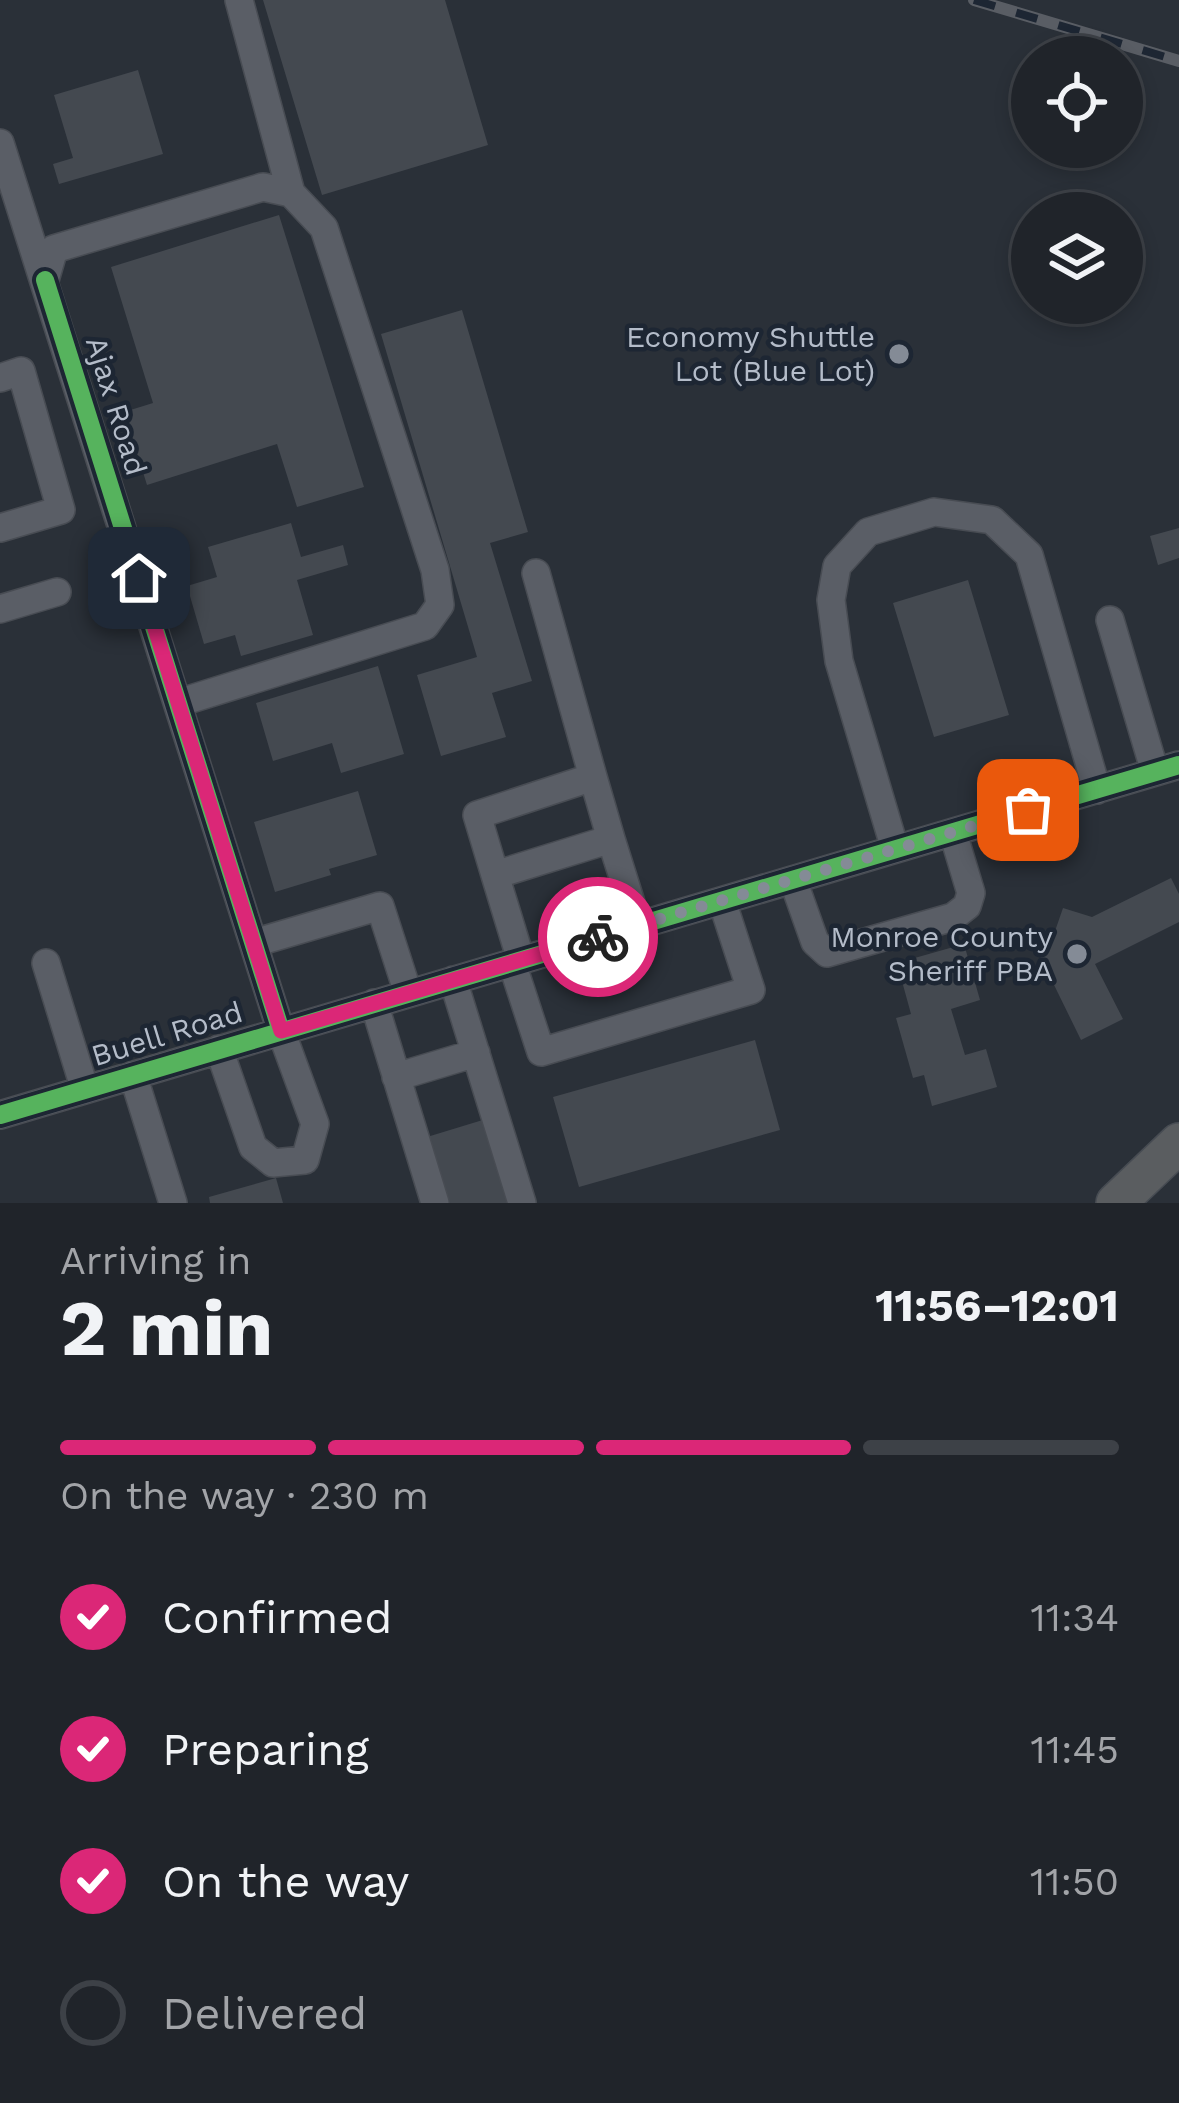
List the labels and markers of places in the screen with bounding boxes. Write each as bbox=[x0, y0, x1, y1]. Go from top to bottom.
place label: Economy Shuttle Lot (Blue Lot) bbox=[626, 319, 875, 388]
marker: Economy Shuttle Lot (Blue Lot) bbox=[886, 341, 912, 367]
pin bbox=[88, 527, 190, 629]
pin bbox=[977, 759, 1079, 861]
place label: Monroe County Sheriff PBA bbox=[830, 919, 1054, 988]
marker: Monroe County Sheriff PBA bbox=[1064, 941, 1090, 967]

